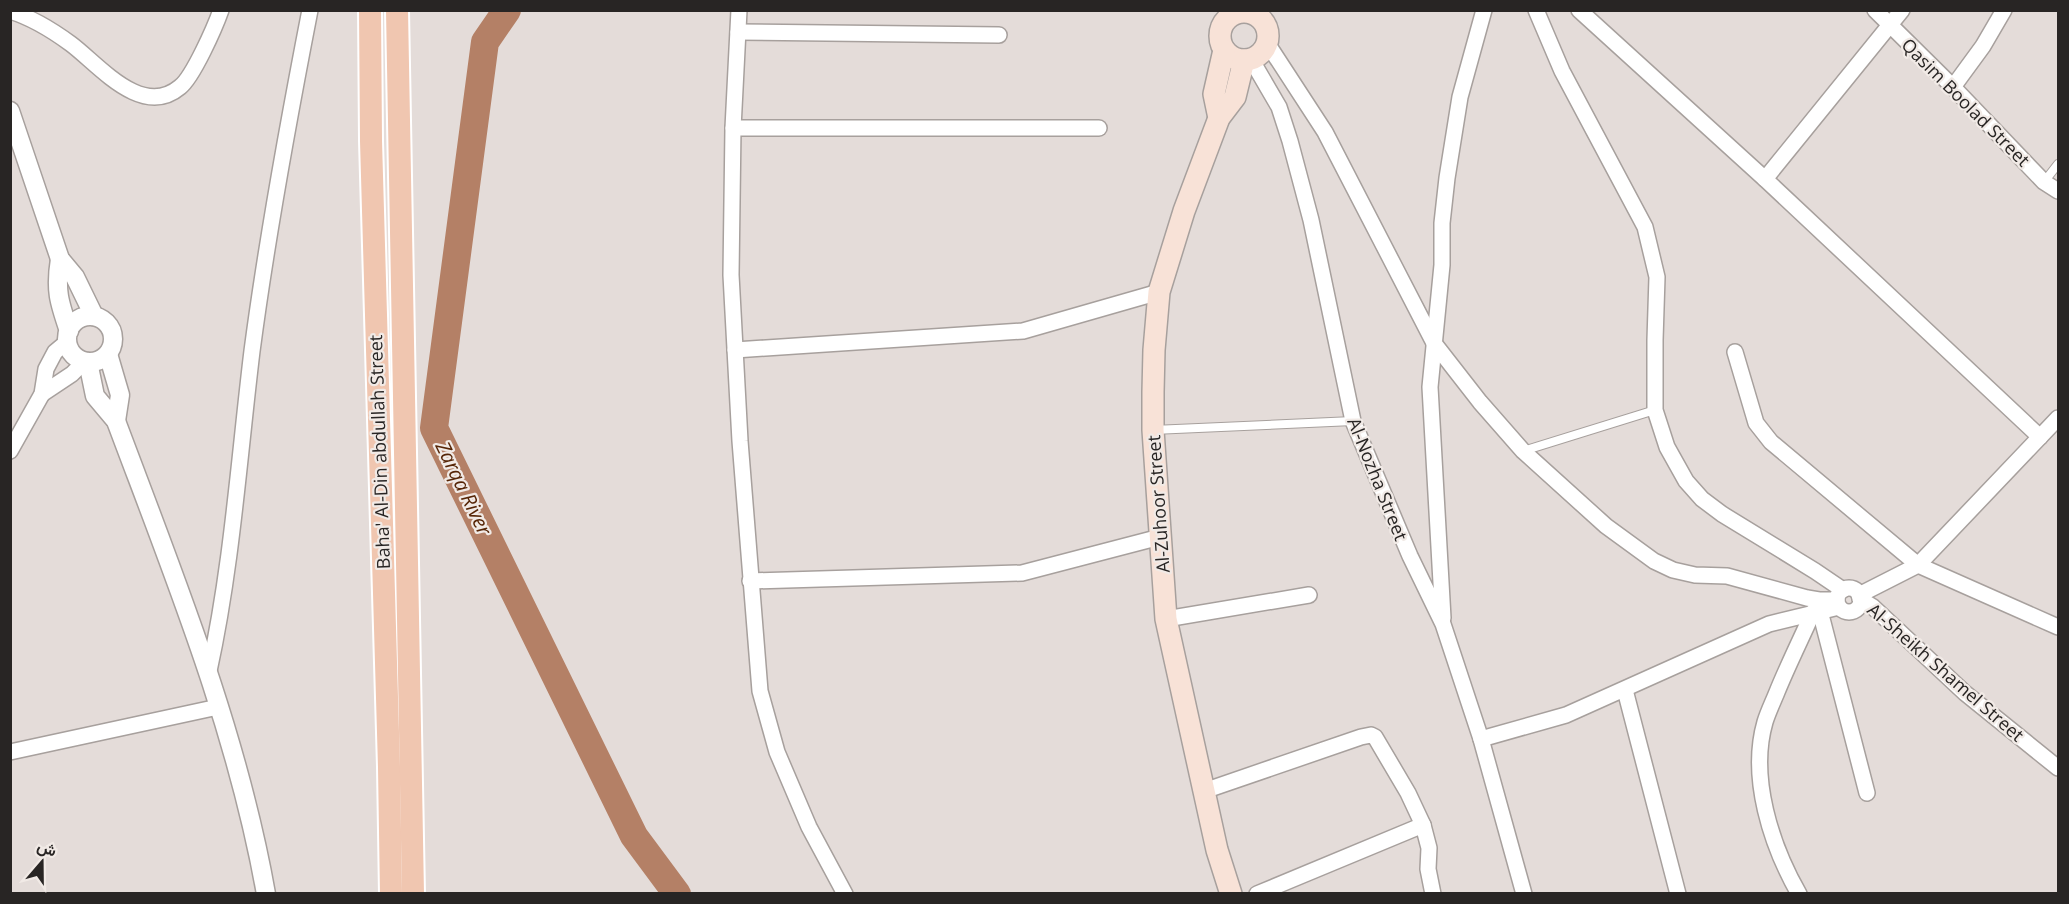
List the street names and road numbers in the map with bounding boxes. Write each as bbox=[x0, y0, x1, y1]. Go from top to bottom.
street label: Qasim Boolad Street bbox=[1897, 33, 2035, 171]
street label: Baha' Al-Din abdullah Street bbox=[363, 334, 395, 570]
street label: Al-Nozha Street bbox=[1342, 414, 1414, 544]
street label: Al-Zuhoor Street bbox=[1141, 434, 1175, 574]
street label: Al-Sheikh Shamel Street bbox=[1863, 597, 2029, 747]

